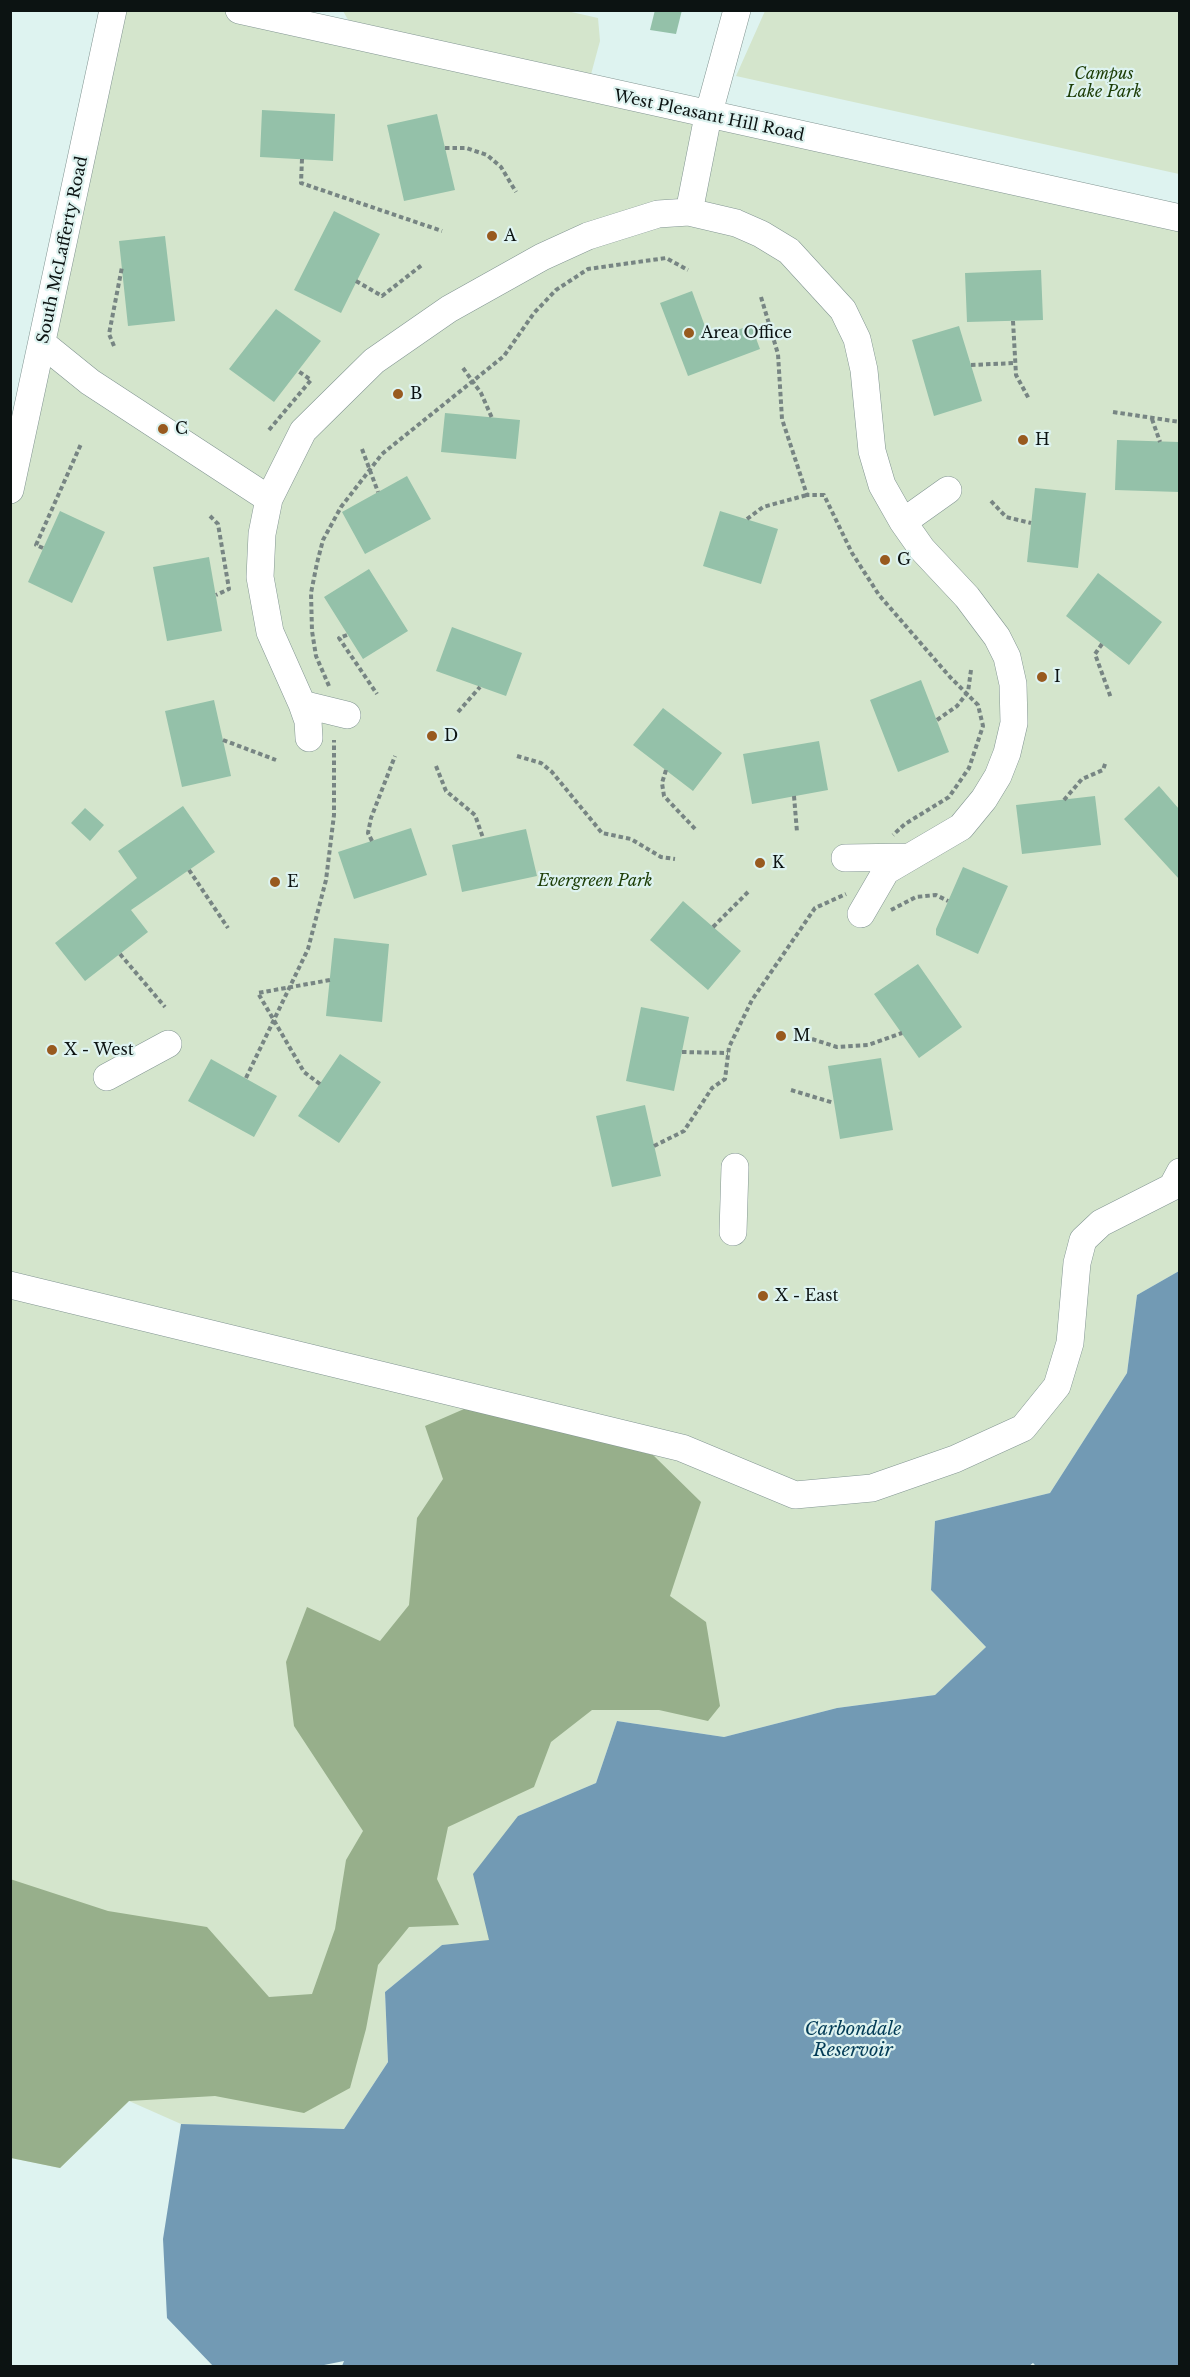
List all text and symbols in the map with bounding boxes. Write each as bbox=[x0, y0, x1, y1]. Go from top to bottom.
park label: Campus Lake Park bbox=[1066, 64, 1142, 102]
street label: West Pleasant Hill Road bbox=[612, 86, 806, 146]
street label: South McLafferty Road bbox=[34, 155, 92, 345]
place label: A bbox=[504, 226, 516, 246]
marker: A bbox=[485, 229, 499, 243]
place label: Area Office bbox=[701, 323, 792, 343]
marker: Area Office bbox=[682, 326, 696, 340]
place label: B bbox=[410, 384, 422, 404]
marker: B bbox=[391, 387, 405, 401]
place label: C bbox=[175, 419, 188, 439]
marker: C bbox=[156, 422, 170, 436]
place label: H bbox=[1035, 430, 1050, 450]
marker: H bbox=[1016, 433, 1030, 447]
place label: G bbox=[897, 550, 911, 570]
marker: G bbox=[878, 553, 892, 567]
place label: I bbox=[1054, 667, 1061, 687]
marker: I bbox=[1035, 670, 1049, 684]
place label: D bbox=[444, 726, 458, 746]
marker: D bbox=[425, 729, 439, 743]
place label: K bbox=[772, 853, 784, 873]
marker: K bbox=[753, 856, 767, 870]
park label: Evergreen Park bbox=[538, 871, 652, 891]
place label: E bbox=[287, 872, 299, 892]
marker: E bbox=[268, 875, 282, 889]
place label: M bbox=[793, 1026, 810, 1046]
marker: M bbox=[774, 1029, 788, 1043]
place label: X - West bbox=[64, 1040, 134, 1060]
marker: X - West bbox=[45, 1043, 59, 1057]
place label: X - East bbox=[775, 1286, 838, 1306]
marker: X - East bbox=[756, 1289, 770, 1303]
water label: Carbondale Reservoir bbox=[805, 2019, 901, 2062]

